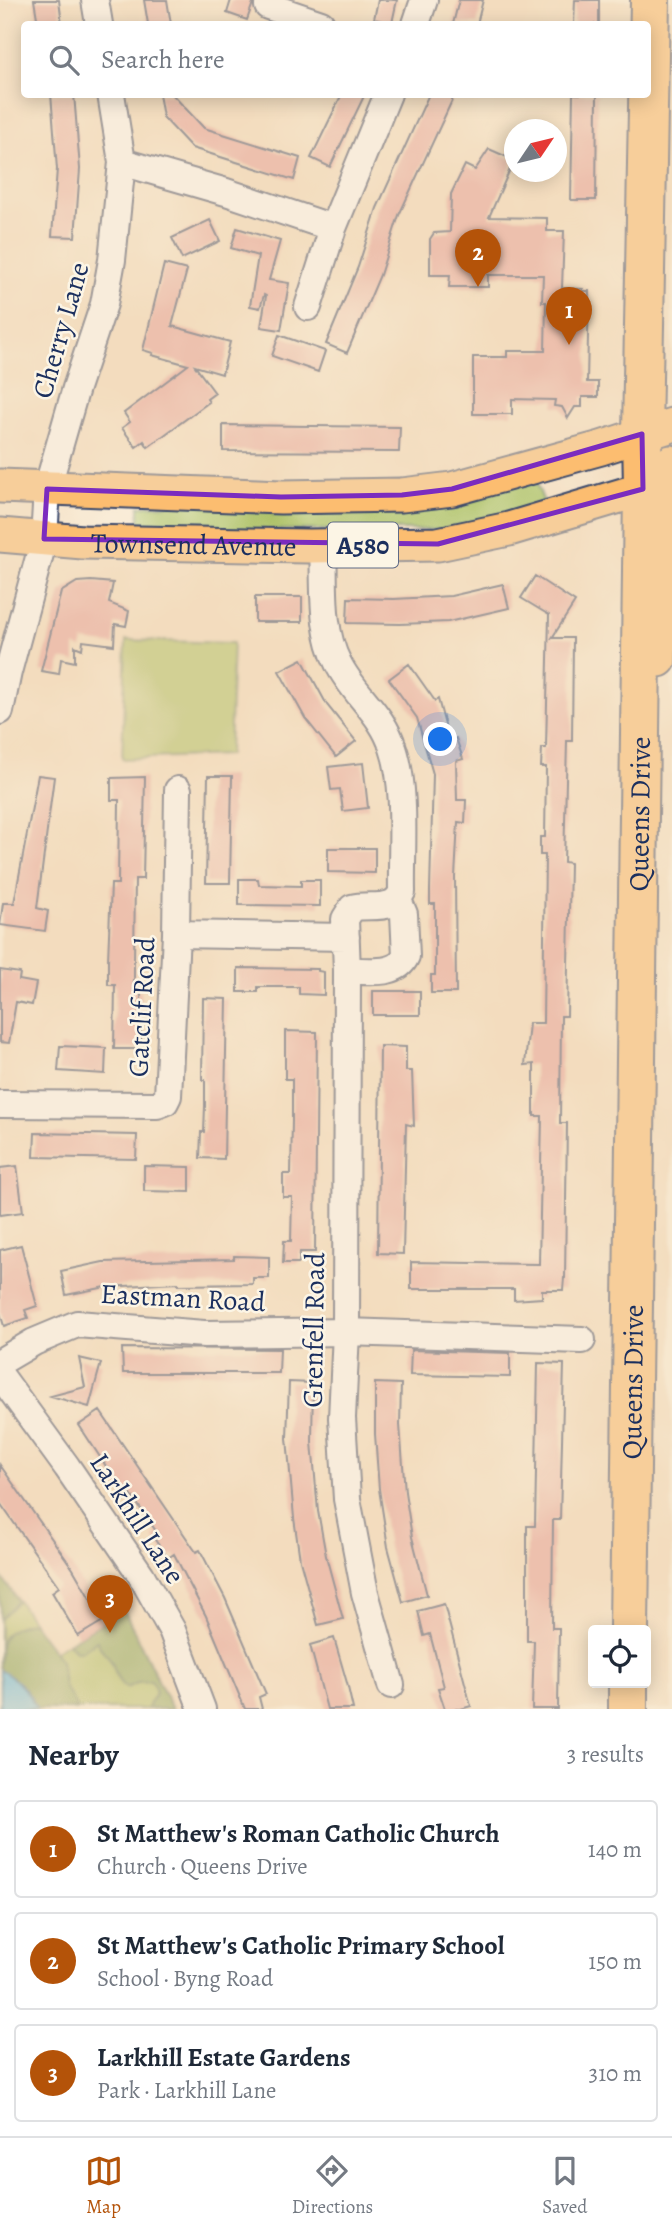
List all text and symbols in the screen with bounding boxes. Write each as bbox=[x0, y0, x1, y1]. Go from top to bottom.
search box bbox=[21, 21, 651, 98]
icon: search bbox=[45, 41, 83, 79]
text: Search here bbox=[101, 42, 225, 77]
north arrow bbox=[504, 119, 567, 182]
pin: 2 bbox=[455, 229, 501, 287]
street label: Cherry Lane bbox=[23, 258, 99, 403]
pin: 1 bbox=[546, 287, 592, 345]
road number: A580 bbox=[328, 523, 398, 568]
street label: Townsend Avenue bbox=[91, 524, 297, 566]
your location bbox=[423, 722, 457, 756]
street label: Queens Drive bbox=[620, 736, 660, 892]
street label: Gatclif Road bbox=[119, 935, 165, 1078]
street label: Grenfell Road bbox=[294, 1251, 334, 1408]
street label: Eastman Road bbox=[100, 1275, 267, 1321]
street label: Queens Drive bbox=[613, 1304, 653, 1460]
street label: Larkhill Lane bbox=[81, 1446, 194, 1591]
pin: 3 bbox=[87, 1575, 133, 1633]
map controls bbox=[588, 1625, 651, 1688]
button: locate bbox=[588, 1625, 651, 1688]
text: Nearby bbox=[28, 1735, 119, 1775]
text: 3 results bbox=[567, 1739, 644, 1770]
text: St Matthew's Roman Catholic Church bbox=[97, 1816, 500, 1851]
text: 1 bbox=[49, 1834, 57, 1865]
text: 140 m bbox=[588, 1834, 642, 1865]
text: Church · Queens Drive bbox=[97, 1851, 308, 1882]
text: St Matthew's Catholic Primary School bbox=[97, 1928, 505, 1963]
text: 2 bbox=[47, 1946, 59, 1977]
text: 150 m bbox=[588, 1946, 642, 1977]
text: School · Byng Road bbox=[97, 1963, 273, 1994]
text: Larkhill Estate Gardens bbox=[97, 2040, 351, 2075]
text: 3 bbox=[48, 2058, 58, 2089]
text: 310 m bbox=[589, 2058, 642, 2089]
text: Park · Larkhill Lane bbox=[97, 2075, 276, 2106]
tab: Map bbox=[85, 2152, 123, 2220]
tab: Directions bbox=[292, 2152, 373, 2220]
tab: Saved bbox=[542, 2152, 587, 2220]

